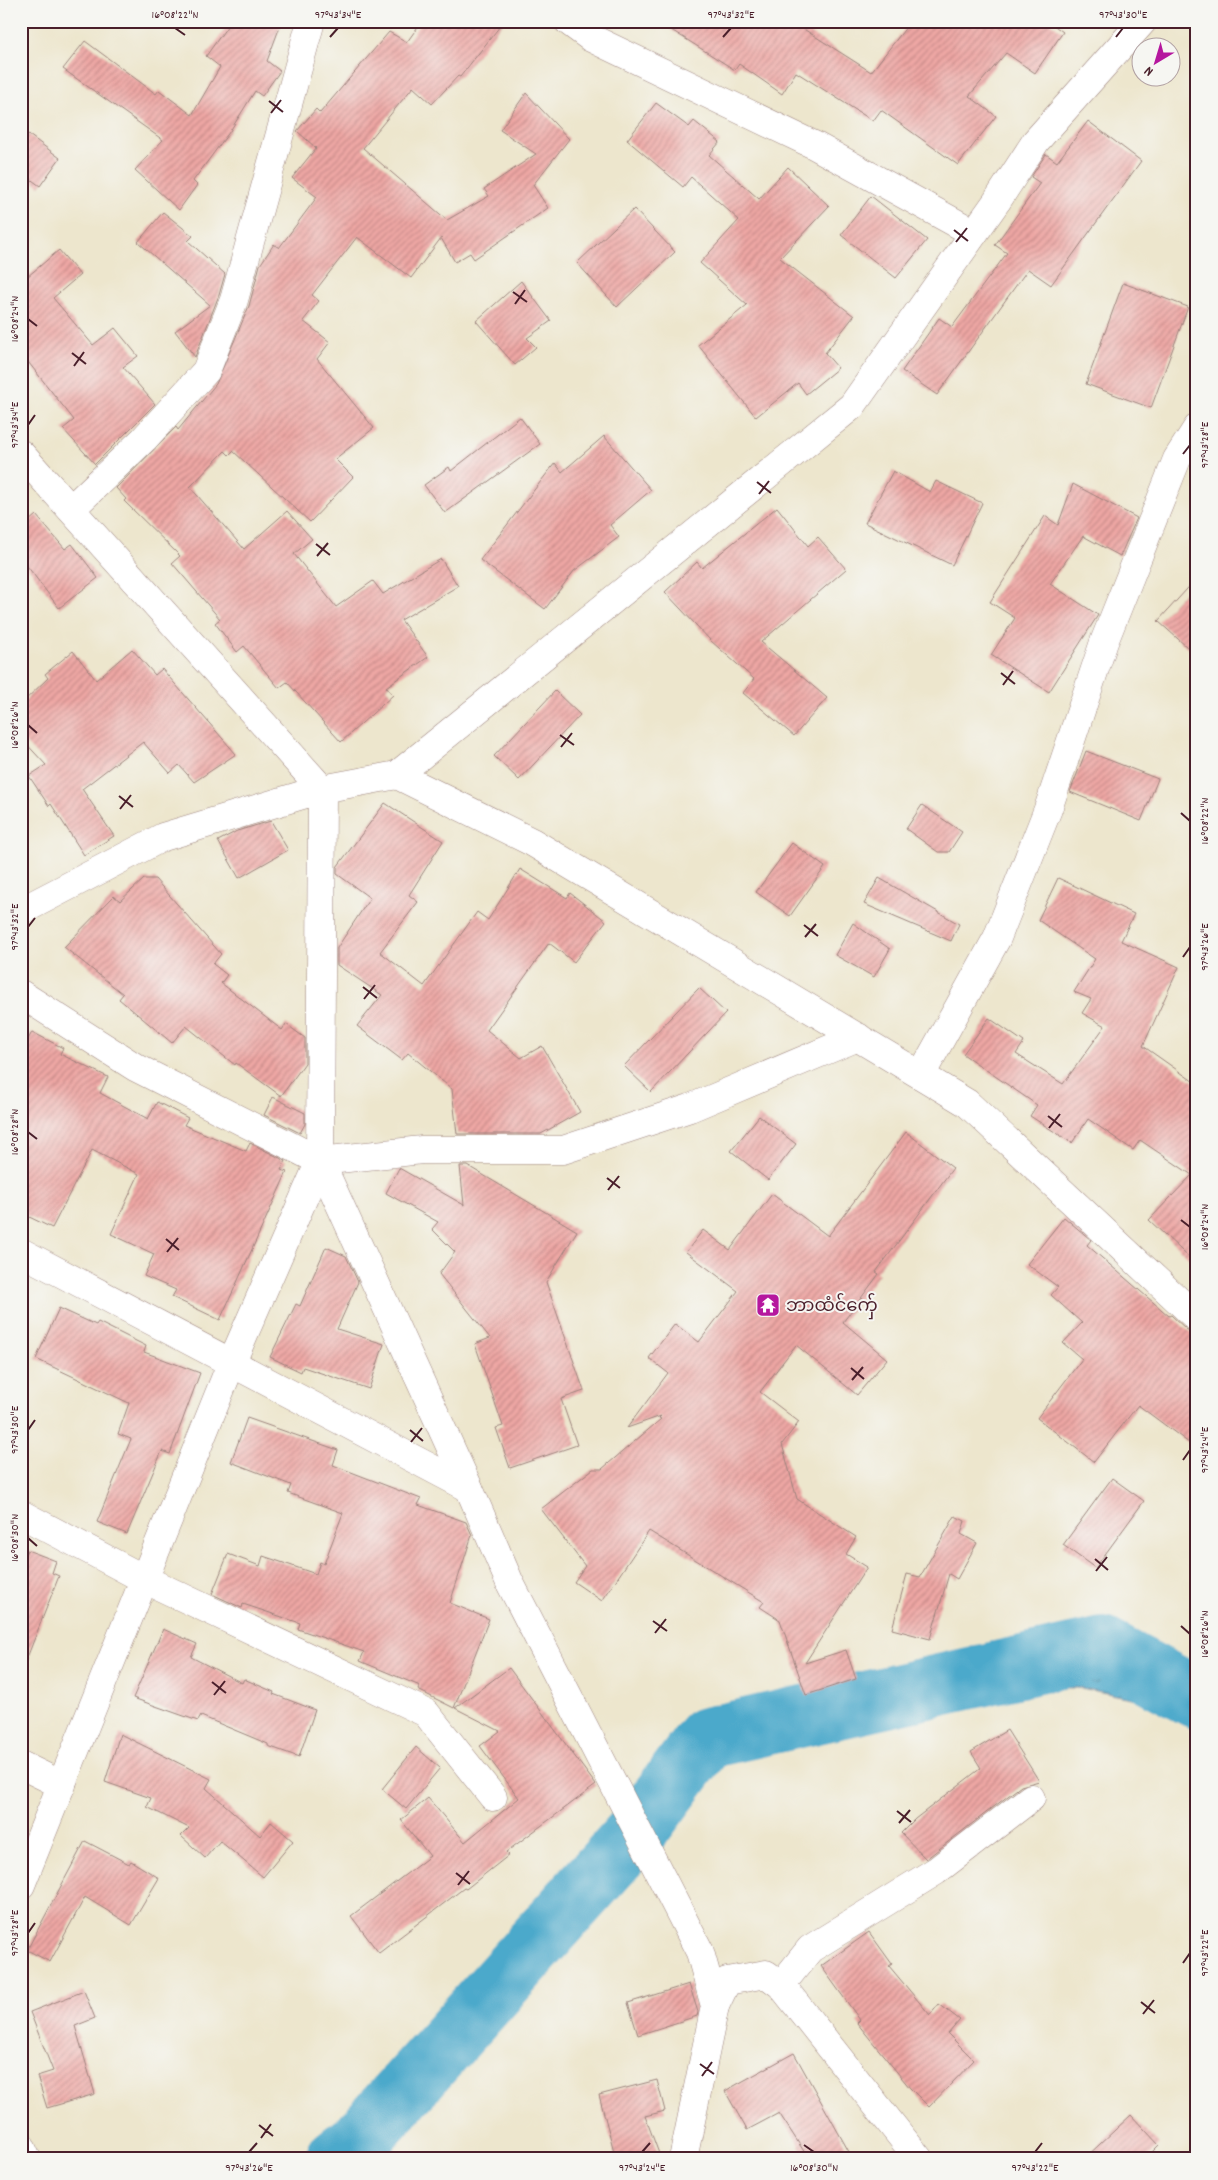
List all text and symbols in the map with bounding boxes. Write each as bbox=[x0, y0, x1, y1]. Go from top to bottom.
text: 16°08'22"N bbox=[152, 7, 198, 24]
text: 97°43'34"E bbox=[315, 7, 362, 24]
text: 97°43'32"E bbox=[708, 7, 755, 24]
text: 97°43'30"E bbox=[1099, 7, 1148, 24]
north arrow bbox=[1130, 38, 1180, 88]
text: N bbox=[1140, 61, 1158, 81]
text: 16°08'24"N bbox=[7, 296, 24, 342]
text: 97°43'34"E bbox=[7, 401, 24, 448]
text: 97°43'28"E bbox=[1197, 421, 1214, 468]
text: 16°08'26"N bbox=[7, 701, 24, 749]
text: 16°08'22"N bbox=[1197, 798, 1214, 844]
text: 97°43'32"E bbox=[7, 903, 24, 950]
text: 97°43'26"E bbox=[1197, 923, 1214, 971]
text: 16°08'28"N bbox=[7, 1109, 24, 1155]
text: 16°08'24"N bbox=[1197, 1204, 1214, 1250]
temple icon: ဘာထံင်ကှ်ေ bbox=[755, 1292, 781, 1318]
place label: ဘာထံင်ကှ်ေ bbox=[786, 1292, 878, 1320]
text: 97°43'30"E bbox=[7, 1405, 24, 1454]
text: 97°43'24"E bbox=[1197, 1426, 1214, 1473]
text: 16°08'30"N bbox=[7, 1514, 24, 1562]
text: 16°08'26"N bbox=[1197, 1610, 1214, 1658]
text: 97°43'28"E bbox=[7, 1909, 24, 1956]
text: 97°43'22"E bbox=[1197, 1929, 1214, 1976]
text: 97°43'26"E bbox=[225, 2160, 273, 2177]
text: 97°43'24"E bbox=[619, 2160, 666, 2177]
text: 16°08'30"N bbox=[790, 2160, 838, 2177]
text: 97°43'22"E bbox=[1012, 2160, 1059, 2177]

